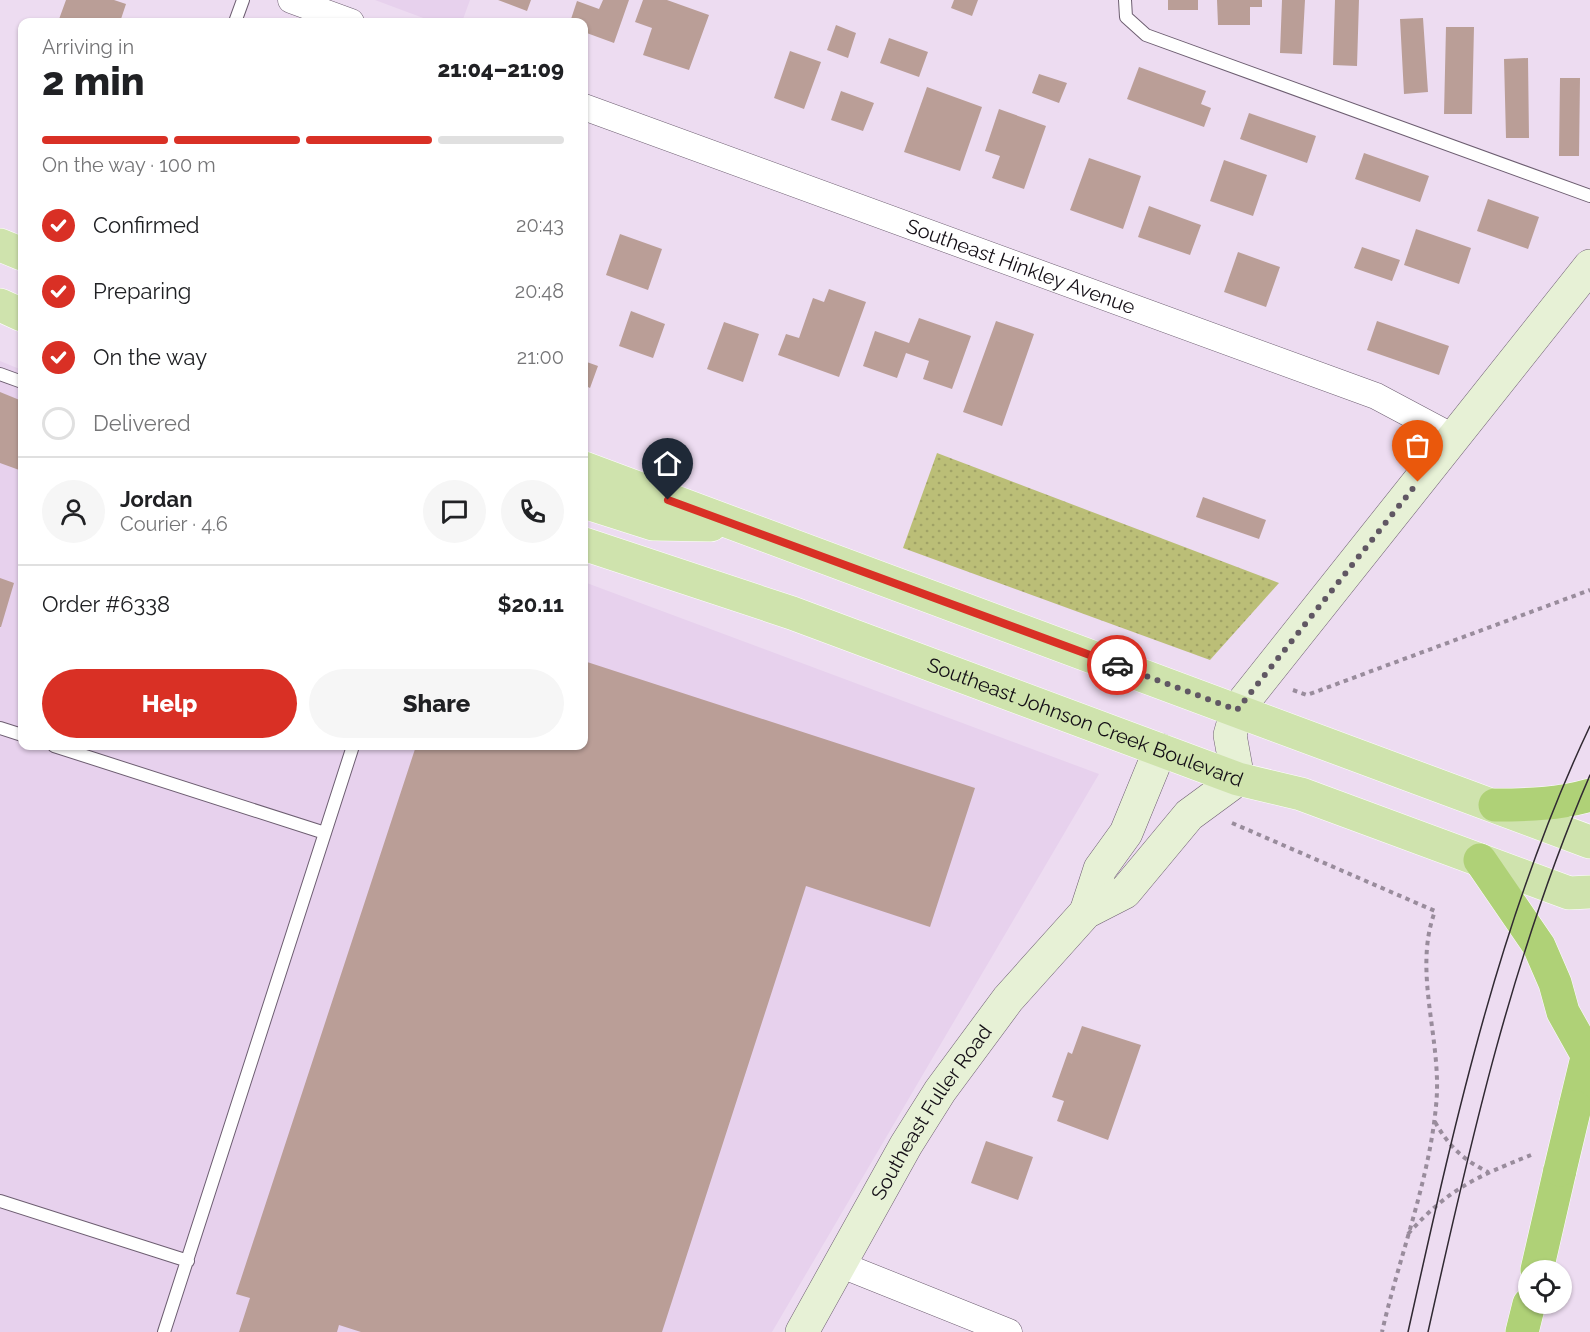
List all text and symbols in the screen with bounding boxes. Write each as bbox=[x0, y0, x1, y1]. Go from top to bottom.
text: Arriving in bbox=[42, 35, 134, 59]
text: 21:04–21:09 bbox=[437, 56, 564, 82]
text: 2 min bbox=[42, 58, 145, 104]
text: On the way · 100 m bbox=[42, 153, 216, 177]
icon: check bbox=[42, 209, 75, 242]
text: Confirmed bbox=[93, 212, 200, 238]
text: 20:43 bbox=[516, 213, 564, 237]
street label: Southeast Hinkley Avenue bbox=[903, 214, 1139, 319]
icon: check bbox=[42, 275, 75, 308]
text: Preparing bbox=[93, 278, 191, 304]
text: 20:48 bbox=[515, 279, 564, 303]
icon: check bbox=[42, 341, 75, 374]
text: On the way bbox=[93, 344, 207, 370]
text: 21:00 bbox=[517, 345, 564, 369]
text: Delivered bbox=[93, 410, 191, 436]
pin bbox=[1392, 420, 1443, 482]
icon: bag bbox=[1401, 429, 1434, 462]
pin bbox=[642, 438, 693, 500]
icon: home bbox=[651, 447, 684, 480]
button: person bbox=[42, 480, 105, 543]
button: chat bbox=[423, 480, 486, 543]
button: phone bbox=[501, 480, 564, 543]
text: Jordan bbox=[120, 486, 192, 512]
text: Courier · 4.6 bbox=[120, 512, 228, 536]
text: Order #6338 bbox=[42, 591, 170, 617]
text: $20.11 bbox=[497, 591, 564, 617]
courier bbox=[1087, 635, 1147, 695]
icon: car bbox=[1101, 649, 1134, 682]
street label: Southeast Johnson Creek Boulevard bbox=[924, 652, 1246, 792]
button: Help bbox=[42, 669, 297, 738]
button: Share bbox=[309, 669, 564, 738]
street label: Southeast Fuller Road bbox=[866, 1020, 997, 1204]
map controls bbox=[1518, 1260, 1572, 1314]
button: locate bbox=[1518, 1260, 1572, 1314]

